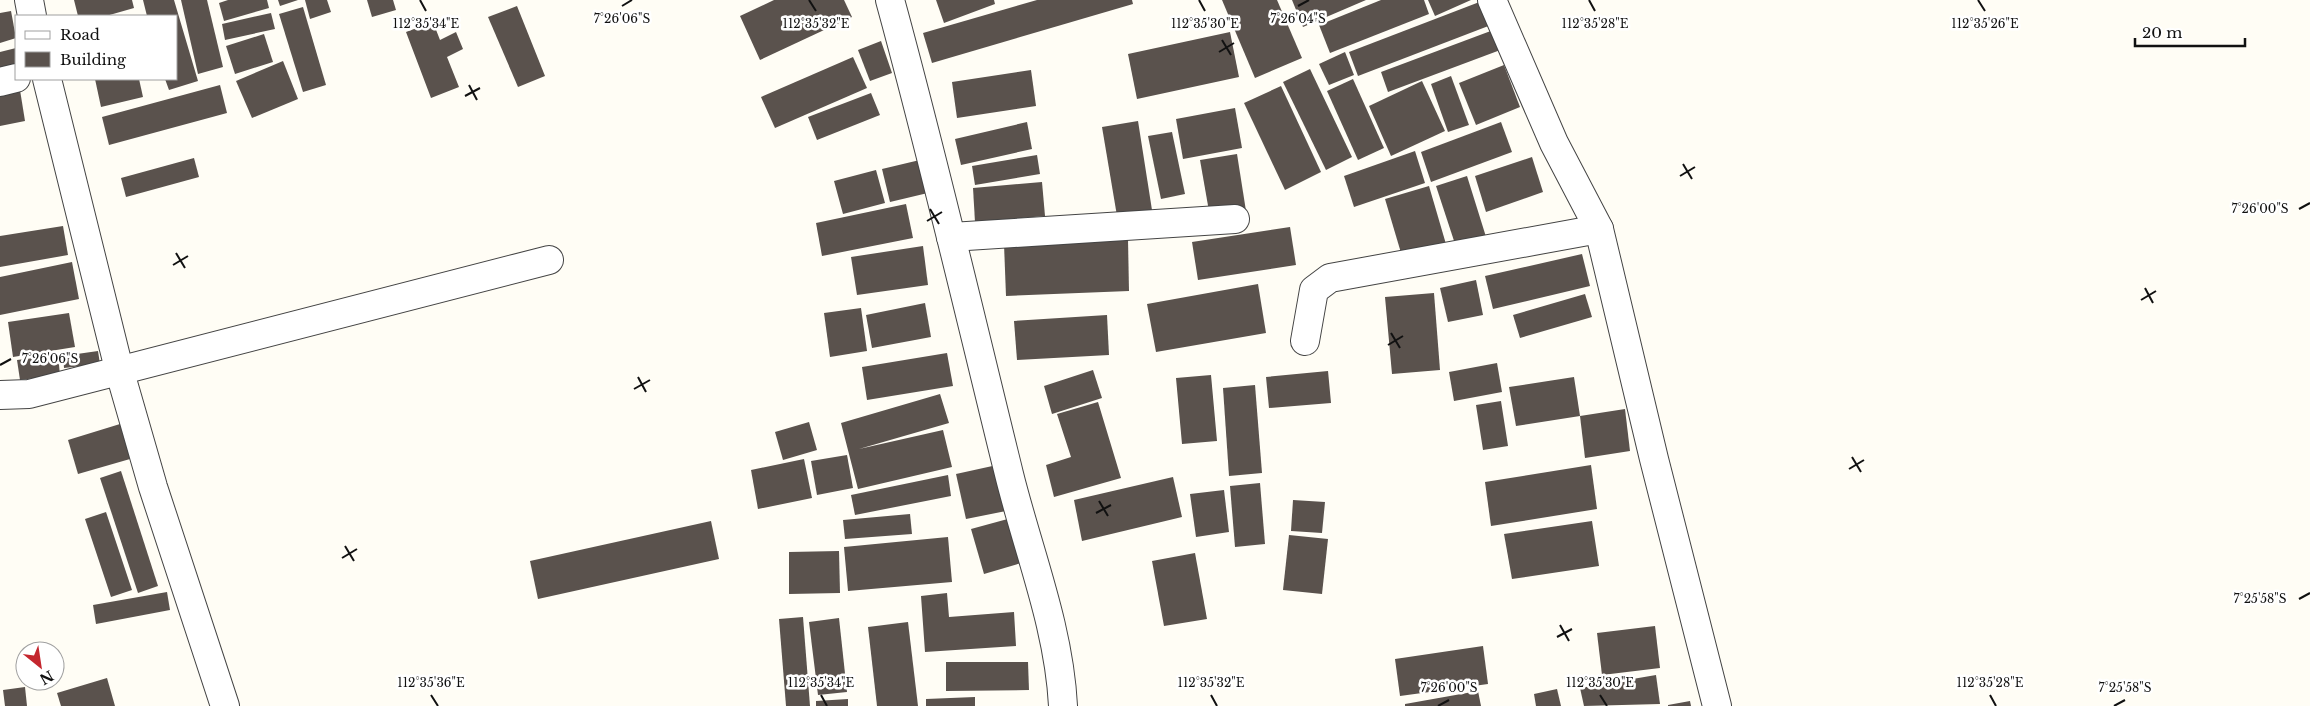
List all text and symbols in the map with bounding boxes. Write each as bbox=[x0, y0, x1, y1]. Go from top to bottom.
text: 7°26'06"S bbox=[594, 11, 650, 26]
text: 7°26'04"S bbox=[1270, 11, 1326, 26]
legend bbox=[15, 15, 178, 80]
scale bar bbox=[2135, 15, 2245, 47]
text: 112°35'34"E bbox=[393, 16, 459, 31]
text: 112°35'32"E bbox=[783, 16, 850, 31]
text: 112°35'30"E bbox=[1171, 16, 1239, 31]
text: 112°35'28"E bbox=[1562, 16, 1629, 31]
text: 112°35'26"E bbox=[1951, 16, 2019, 31]
text: 20 m bbox=[2142, 23, 2182, 42]
text: Road bbox=[60, 25, 100, 44]
text: Building bbox=[60, 50, 127, 69]
text: 7°26'00"S bbox=[2231, 201, 2289, 216]
text: 7°26'06"S bbox=[22, 351, 78, 366]
text: 7°25'58"S bbox=[2234, 591, 2287, 606]
north arrow bbox=[15, 641, 65, 691]
text: N bbox=[36, 666, 57, 688]
text: 112°35'36"E bbox=[397, 675, 465, 690]
text: 112°35'34"E bbox=[788, 675, 854, 690]
text: 112°35'32"E bbox=[1178, 675, 1245, 690]
text: 112°35'30"E bbox=[1566, 675, 1634, 690]
text: 112°35'28"E bbox=[1957, 675, 2024, 690]
text: 7°26'00"S bbox=[1420, 680, 1478, 695]
text: 7°25'58"S bbox=[2099, 680, 2152, 695]

